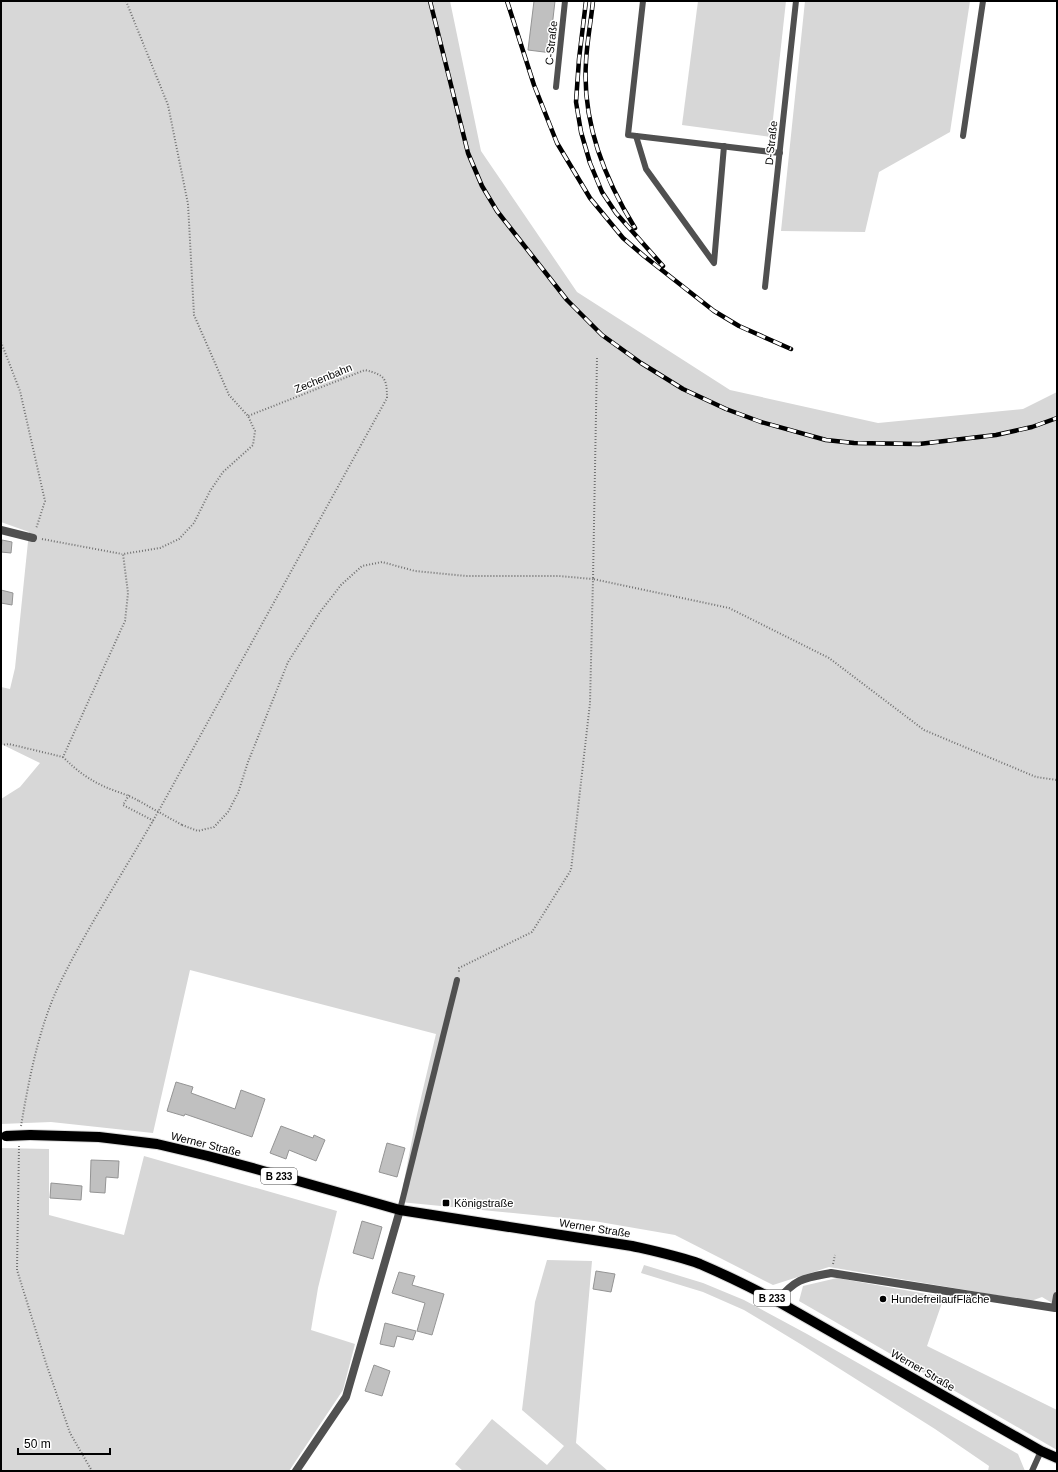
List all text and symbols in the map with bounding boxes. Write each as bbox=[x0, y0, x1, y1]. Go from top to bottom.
street label: C-Straße bbox=[543, 20, 559, 66]
street label: D-Straße bbox=[763, 120, 779, 166]
street label: Zechenbahn bbox=[292, 361, 354, 395]
street label: Werner Straße bbox=[170, 1129, 242, 1159]
road number: B 233 bbox=[261, 1168, 297, 1184]
place label: Königstraße bbox=[454, 1197, 513, 1209]
marker: Königstraße bbox=[441, 1198, 451, 1208]
street label: Werner Straße bbox=[559, 1216, 631, 1240]
road number: B 233 bbox=[754, 1290, 790, 1306]
place label: HundefreilaufFläche bbox=[891, 1293, 989, 1305]
marker: HundefreilaufFläche bbox=[878, 1294, 888, 1304]
street label: Werner Straße bbox=[889, 1347, 957, 1393]
scale bar bbox=[18, 1430, 110, 1456]
text: 50 m bbox=[24, 1437, 51, 1451]

